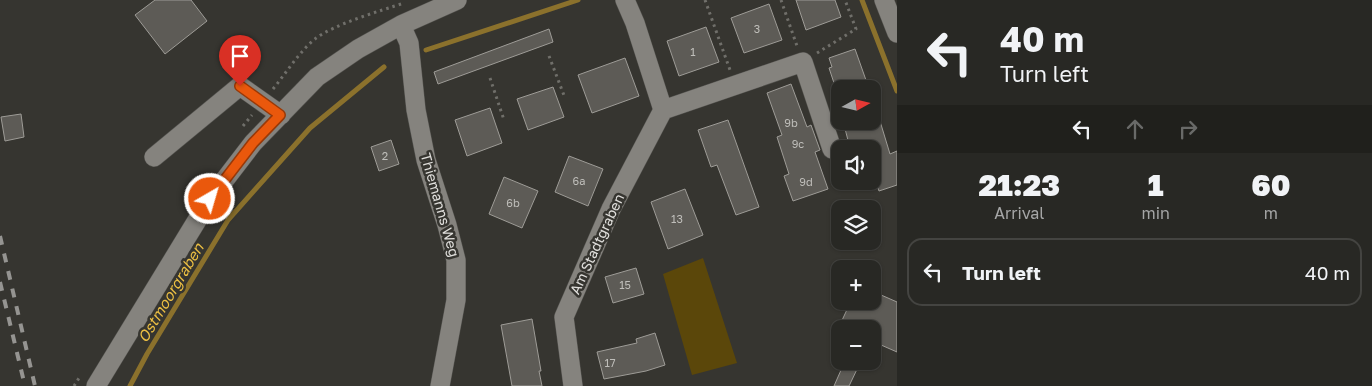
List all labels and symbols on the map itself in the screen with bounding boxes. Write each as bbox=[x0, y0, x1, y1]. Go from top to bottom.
house number: 3 bbox=[754, 22, 760, 35]
pin bbox=[219, 35, 261, 86]
house number: 1 bbox=[690, 45, 696, 58]
north arrow bbox=[831, 80, 881, 130]
house number: 9b bbox=[784, 116, 798, 129]
house number: 9c bbox=[792, 137, 804, 150]
house number: 2 bbox=[382, 149, 388, 162]
street label: Thiemanns Weg bbox=[418, 151, 463, 259]
position arrow bbox=[183, 172, 235, 224]
house number: 6a bbox=[573, 174, 585, 187]
house number: 9d bbox=[799, 175, 813, 188]
street label: Am Stadtgraben bbox=[566, 191, 627, 297]
house number: 6b bbox=[506, 196, 520, 209]
house number: 13 bbox=[671, 212, 683, 225]
water label: Ostmoorgraben bbox=[133, 239, 208, 346]
house number: 15 bbox=[619, 278, 631, 291]
house number: 17 bbox=[604, 356, 616, 369]

